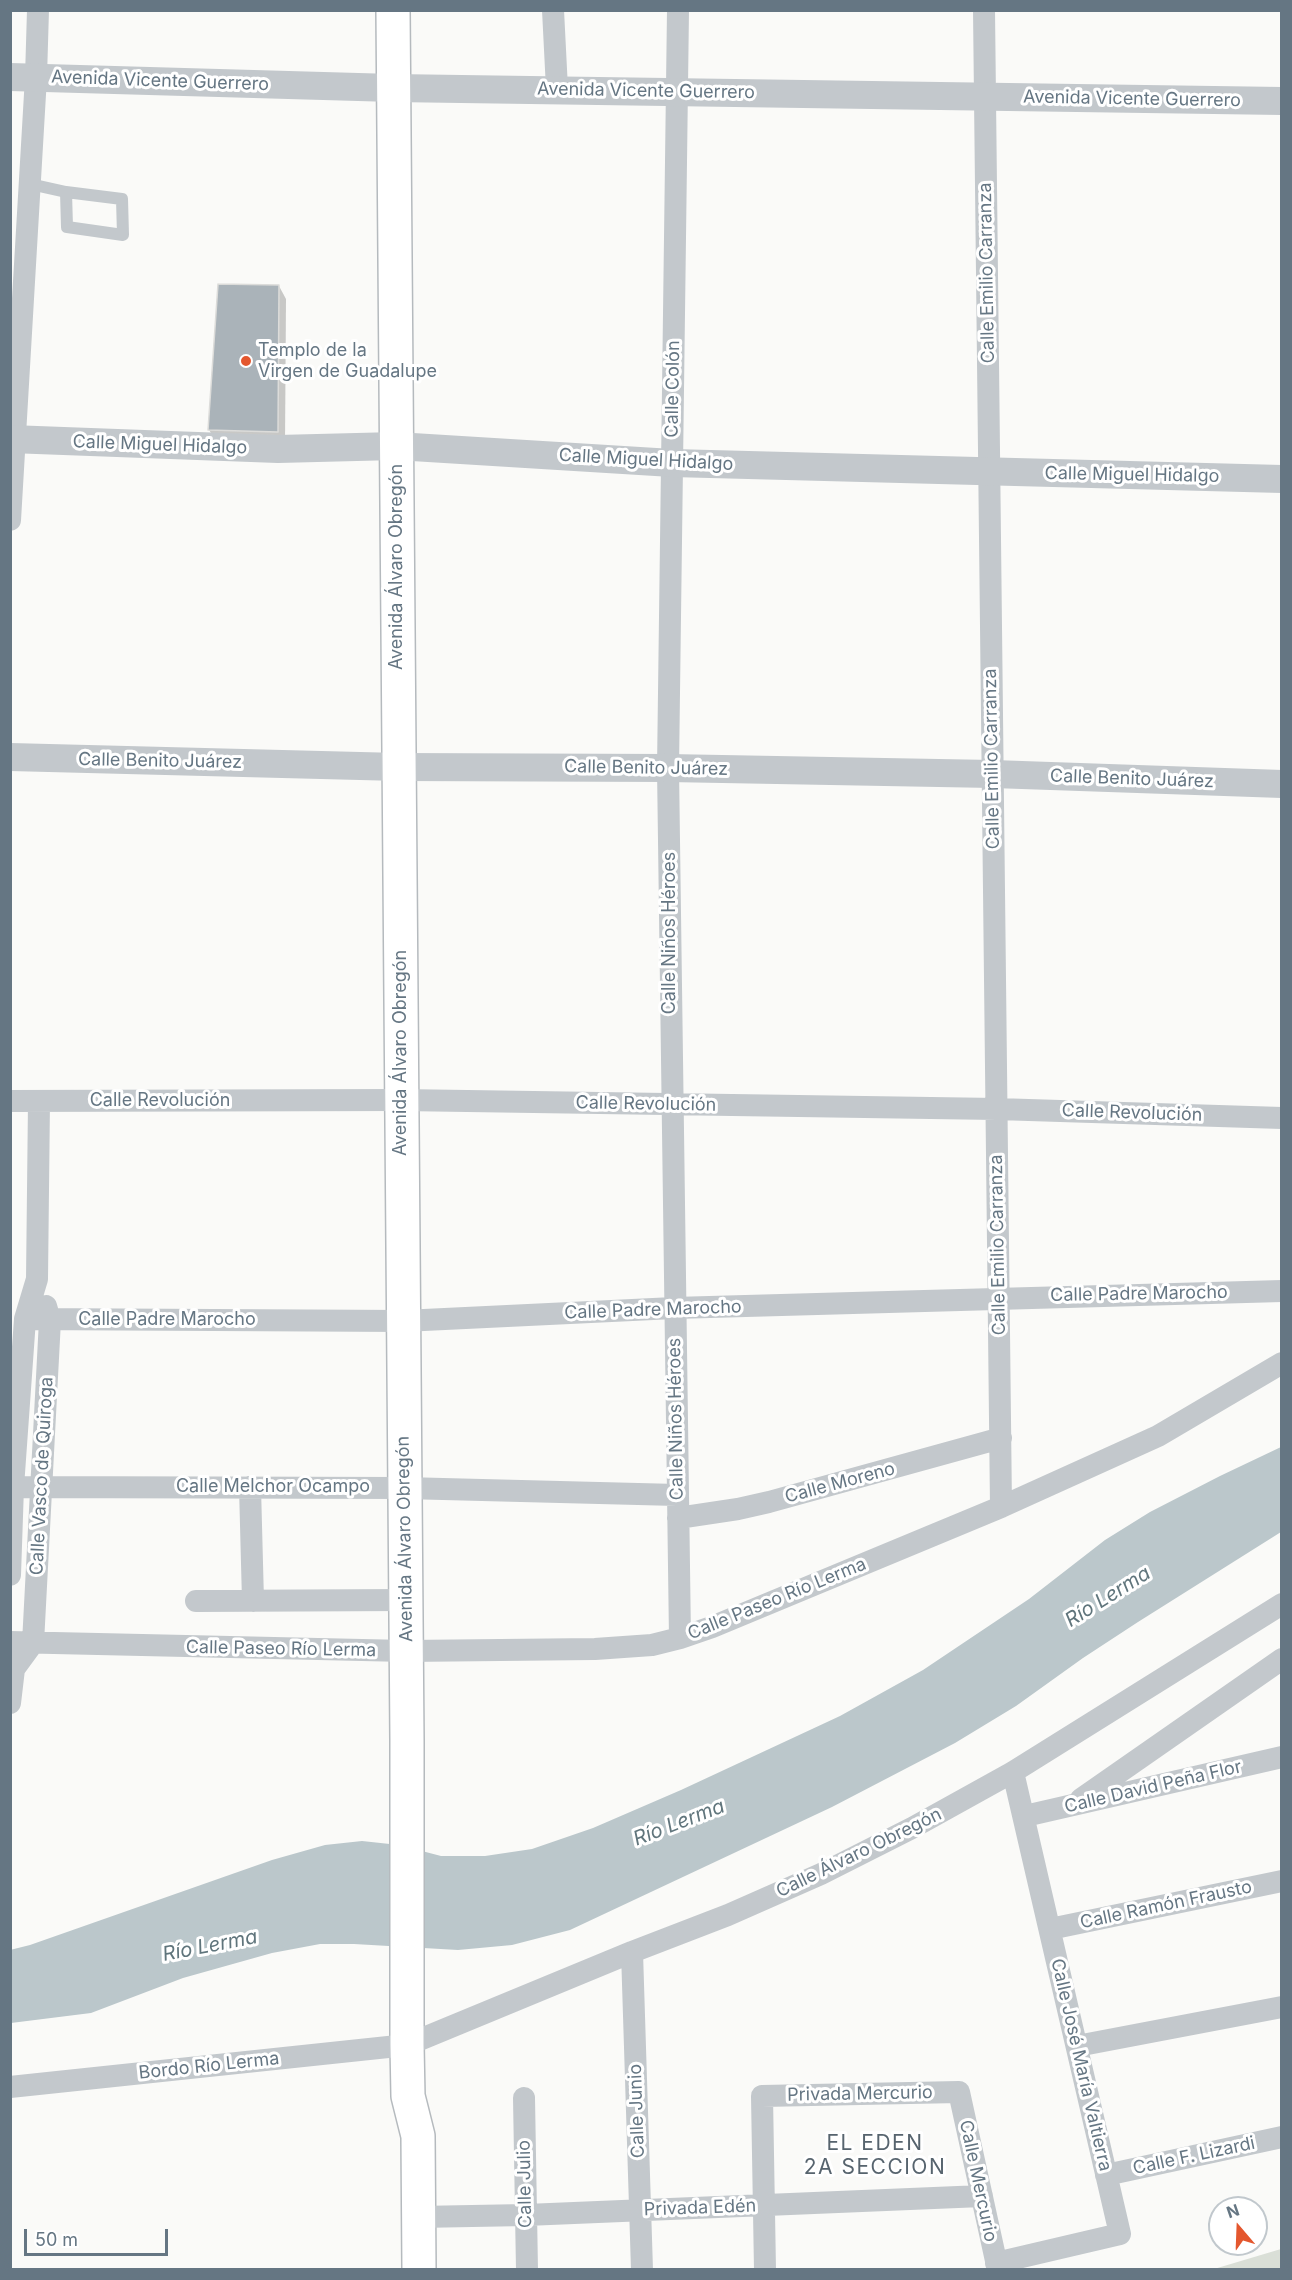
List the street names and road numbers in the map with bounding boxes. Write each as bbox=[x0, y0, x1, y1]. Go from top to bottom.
street label: Avenida Vicente Guerrero bbox=[51, 66, 269, 96]
street label: Avenida Vicente Guerrero bbox=[537, 78, 755, 104]
street label: Avenida Vicente Guerrero bbox=[1023, 86, 1241, 112]
street label: Calle Emilio Carranza bbox=[975, 182, 999, 364]
street label: Calle Colón bbox=[661, 340, 685, 438]
street label: Calle Miguel Hidalgo bbox=[72, 431, 248, 459]
street label: Calle Miguel Hidalgo bbox=[558, 445, 734, 475]
street label: Calle Miguel Hidalgo bbox=[1044, 463, 1220, 487]
street label: Avenida Álvaro Obregón bbox=[386, 464, 408, 670]
street label: Calle Emilio Carranza bbox=[980, 668, 1004, 850]
street label: Calle Benito Juárez bbox=[78, 749, 242, 773]
street label: Calle Benito Juárez bbox=[564, 756, 728, 780]
street label: Calle Benito Juárez bbox=[1050, 765, 1214, 793]
street label: Calle Niños Héroes bbox=[659, 852, 681, 1014]
street label: Avenida Álvaro Obregón bbox=[390, 950, 412, 1156]
street label: Calle Revolución bbox=[90, 1090, 230, 1112]
street label: Calle Revolución bbox=[576, 1092, 716, 1116]
street label: Calle Revolución bbox=[1061, 1100, 1203, 1126]
street label: Calle Emilio Carranza bbox=[986, 1154, 1010, 1336]
street label: Calle Padre Marocho bbox=[1050, 1282, 1228, 1306]
street label: Calle Padre Marocho bbox=[564, 1296, 742, 1324]
street label: Calle Padre Marocho bbox=[78, 1309, 256, 1331]
street label: Calle Niños Héroes bbox=[664, 1338, 688, 1500]
street label: Calle Vasco de Quiroga bbox=[26, 1376, 58, 1576]
street label: Avenida Álvaro Obregón bbox=[392, 1436, 418, 1642]
street label: Calle Moreno bbox=[783, 1458, 897, 1508]
street label: Calle Melchor Ocampo bbox=[176, 1476, 370, 1498]
street label: Calle Paseo Río Lerma bbox=[685, 1553, 869, 1645]
street label: Calle Paseo Río Lerma bbox=[186, 1637, 376, 1661]
street label: Calle David Peña Flor bbox=[1062, 1756, 1244, 1818]
street label: Calle Álvaro Obregón bbox=[773, 1804, 945, 1902]
street label: Calle Ramón Frausto bbox=[1078, 1876, 1254, 1934]
street label: Calle José María Valtierra bbox=[1046, 1957, 1116, 2173]
street label: Bordo Río Lerma bbox=[138, 2048, 280, 2084]
street label: Calle Junio bbox=[625, 2064, 649, 2158]
street label: Privada Mercurio bbox=[787, 2082, 933, 2106]
street label: Calle Mercurio bbox=[955, 2118, 1001, 2244]
street label: Calle F. Lizardi bbox=[1131, 2133, 1257, 2179]
street label: Calle Julio bbox=[513, 2140, 537, 2228]
street label: Privada Edén bbox=[644, 2195, 756, 2221]

